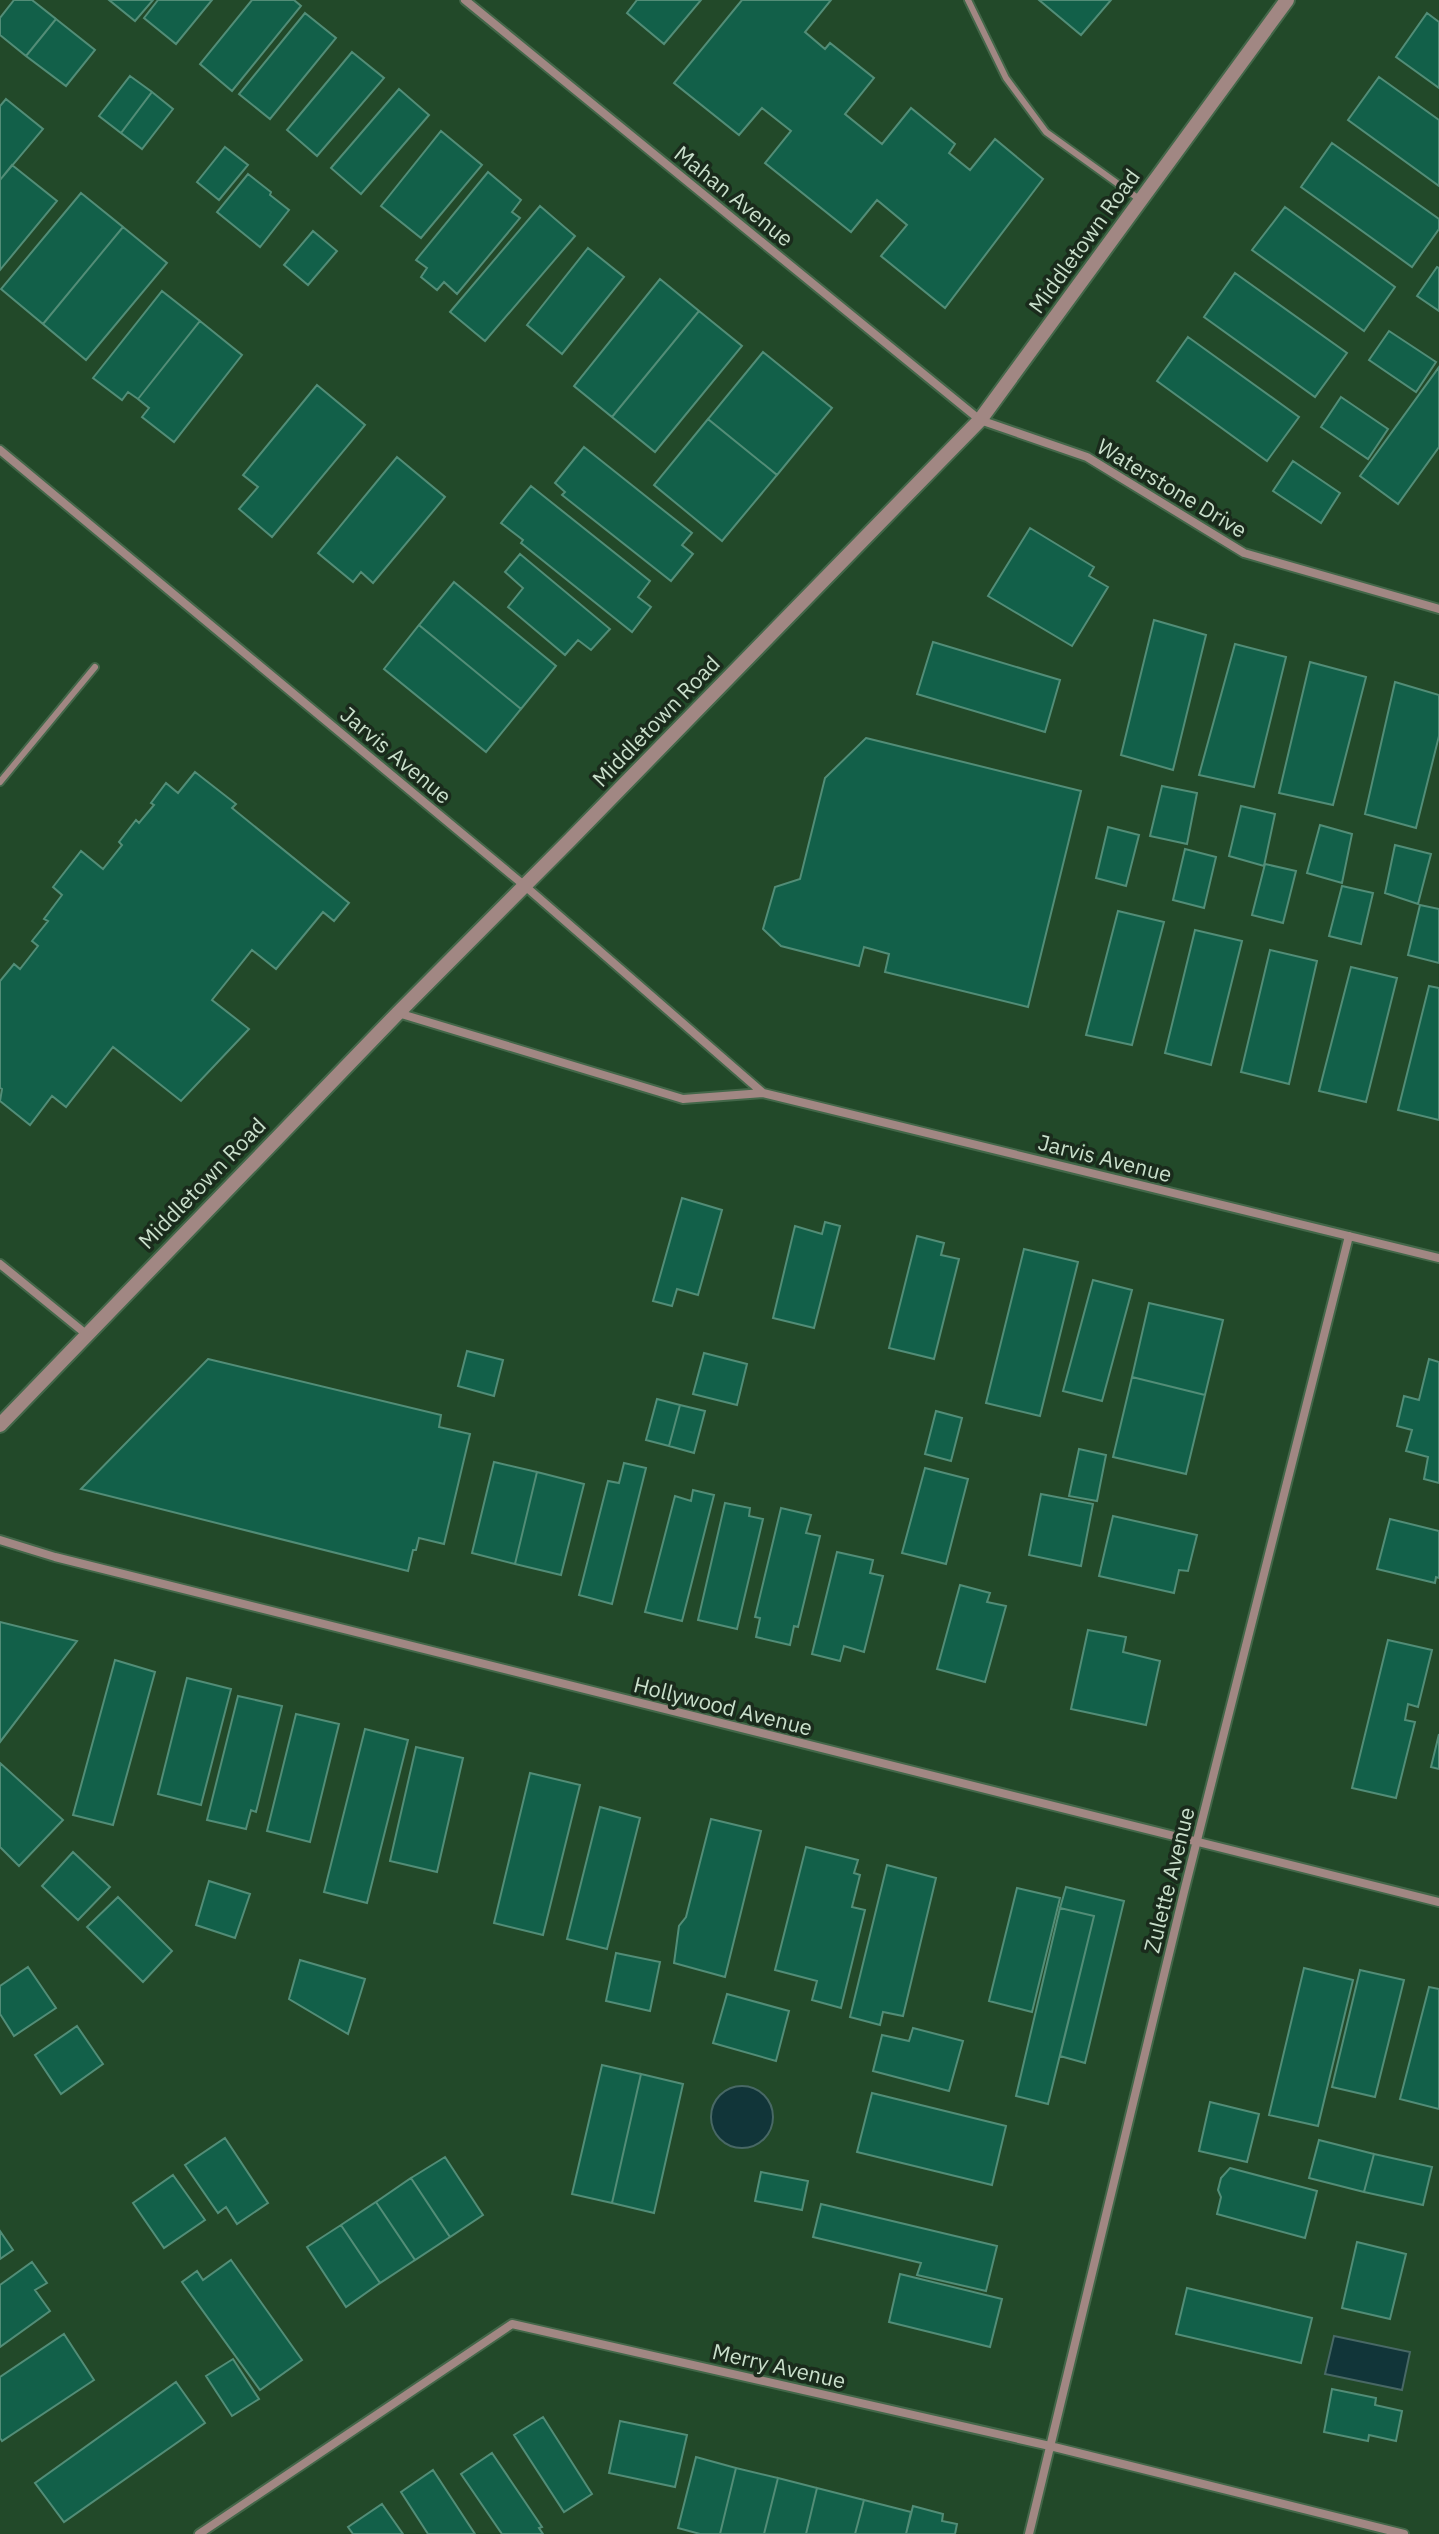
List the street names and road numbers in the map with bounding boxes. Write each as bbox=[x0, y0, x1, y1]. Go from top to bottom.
street label: Mahan Avenue bbox=[669, 139, 800, 253]
street label: Middletown Road bbox=[1021, 163, 1146, 319]
street label: Waterstone Drive bbox=[1092, 431, 1253, 544]
street label: Middletown Road bbox=[585, 649, 726, 793]
street label: Jarvis Avenue bbox=[335, 699, 458, 810]
street label: Middletown Road bbox=[131, 1111, 272, 1255]
street label: Jarvis Avenue bbox=[1035, 1127, 1175, 1188]
street label: Hollywood Avenue bbox=[631, 1669, 816, 1742]
street label: Zulette Avenue bbox=[1136, 1804, 1201, 1956]
street label: Merry Avenue bbox=[710, 2336, 849, 2395]

